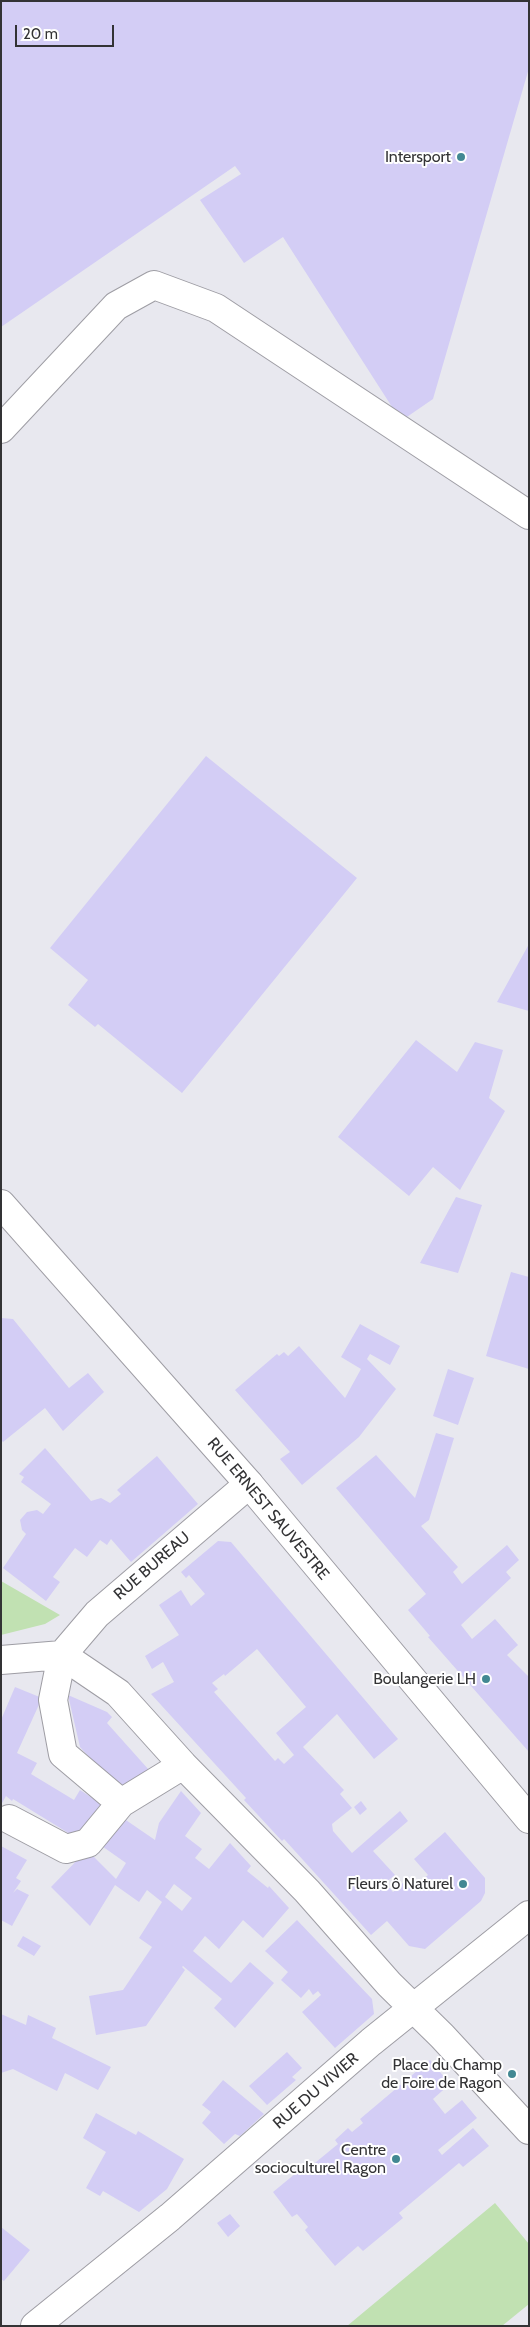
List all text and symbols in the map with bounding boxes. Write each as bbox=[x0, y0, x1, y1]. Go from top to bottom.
scale bar bbox=[18, 15, 116, 47]
text: 20 m bbox=[23, 25, 58, 43]
place label: Intersport bbox=[385, 147, 451, 167]
marker: Intersport bbox=[455, 151, 467, 163]
street label: RUE ERNEST SAUVESTRE bbox=[203, 1434, 333, 1584]
street label: RUE BUREAU bbox=[110, 1528, 194, 1604]
place label: Boulangerie LH bbox=[373, 1669, 476, 1689]
marker: Boulangerie LH bbox=[480, 1673, 492, 1685]
place label: Fleurs ô Naturel bbox=[347, 1874, 453, 1894]
marker: Fleurs ô Naturel bbox=[457, 1878, 469, 1890]
street label: RUE DU VIVIER bbox=[269, 2049, 363, 2133]
place label: Place du Champ de Foire de Ragon bbox=[381, 2055, 502, 2093]
marker: Place du Champ de Foire de Ragon bbox=[506, 2068, 518, 2080]
place label: Centre socioculturel Ragon bbox=[255, 2140, 386, 2178]
marker: Centre socioculturel Ragon bbox=[390, 2153, 402, 2165]

